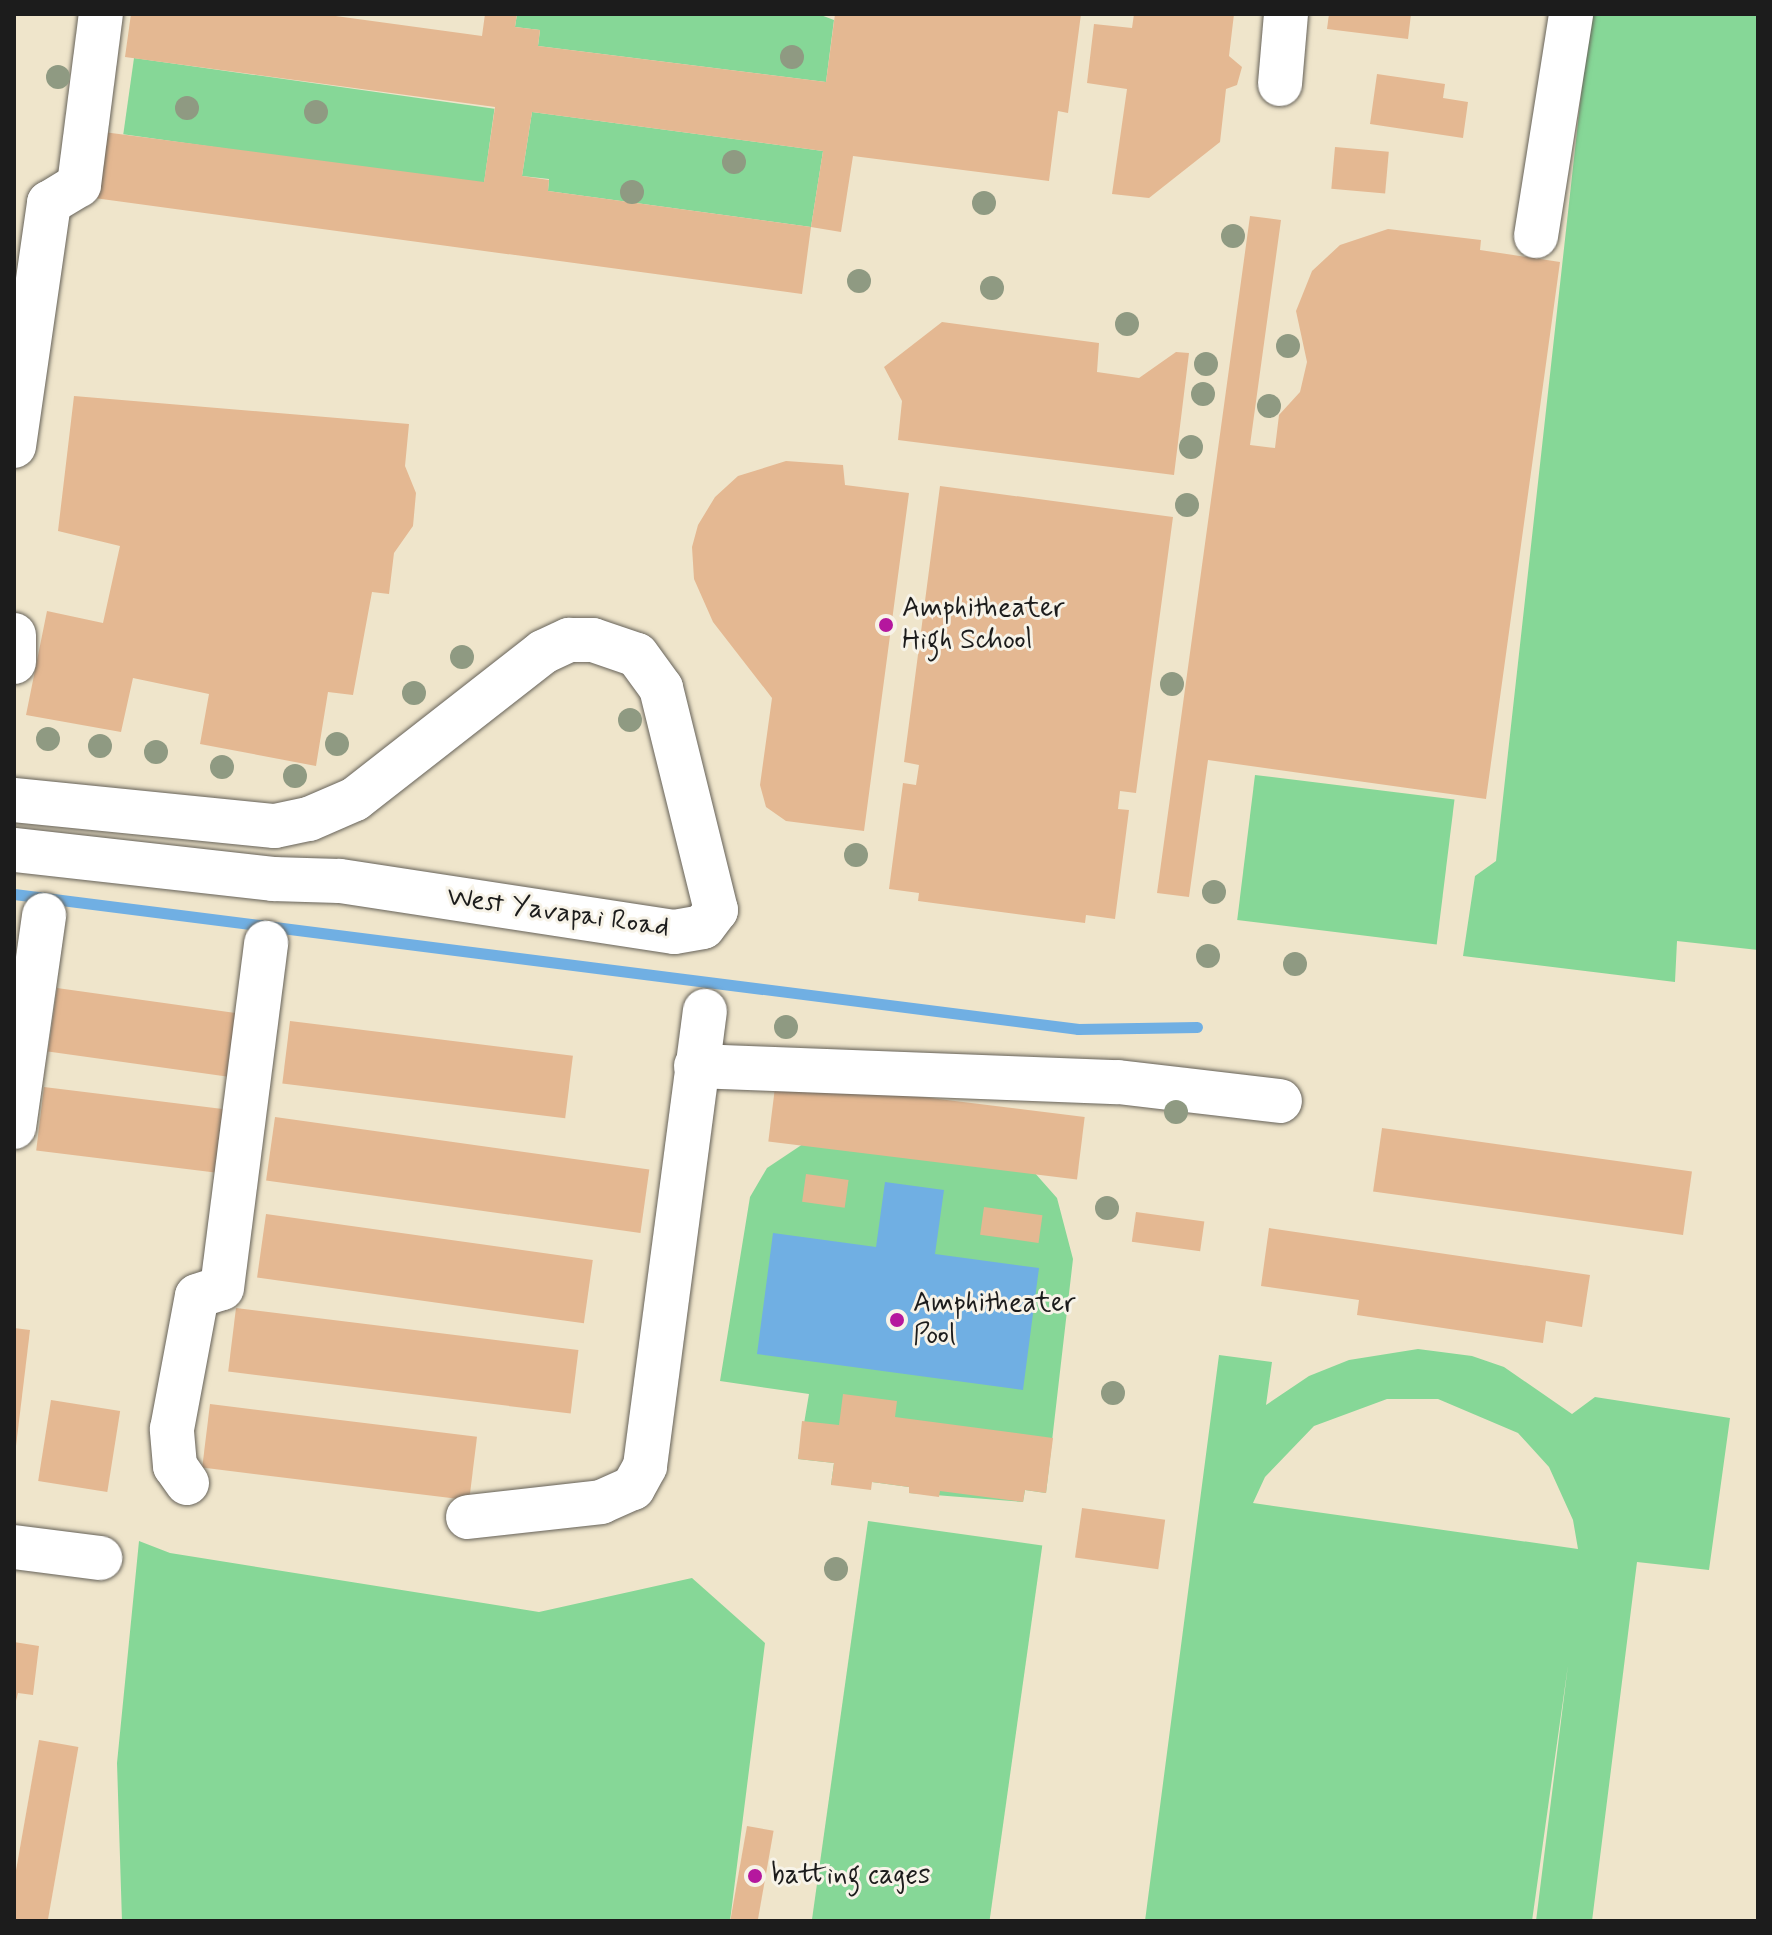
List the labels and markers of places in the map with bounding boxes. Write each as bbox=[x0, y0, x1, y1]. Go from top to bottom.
place label: Amphitheater High School bbox=[902, 592, 1065, 658]
marker: Amphitheater High School bbox=[877, 616, 895, 634]
place label: Amphitheater Pool bbox=[913, 1287, 1076, 1353]
marker: Amphitheater Pool bbox=[888, 1311, 906, 1329]
place label: batting cages bbox=[771, 1859, 930, 1893]
marker: batting cages bbox=[746, 1867, 764, 1885]

